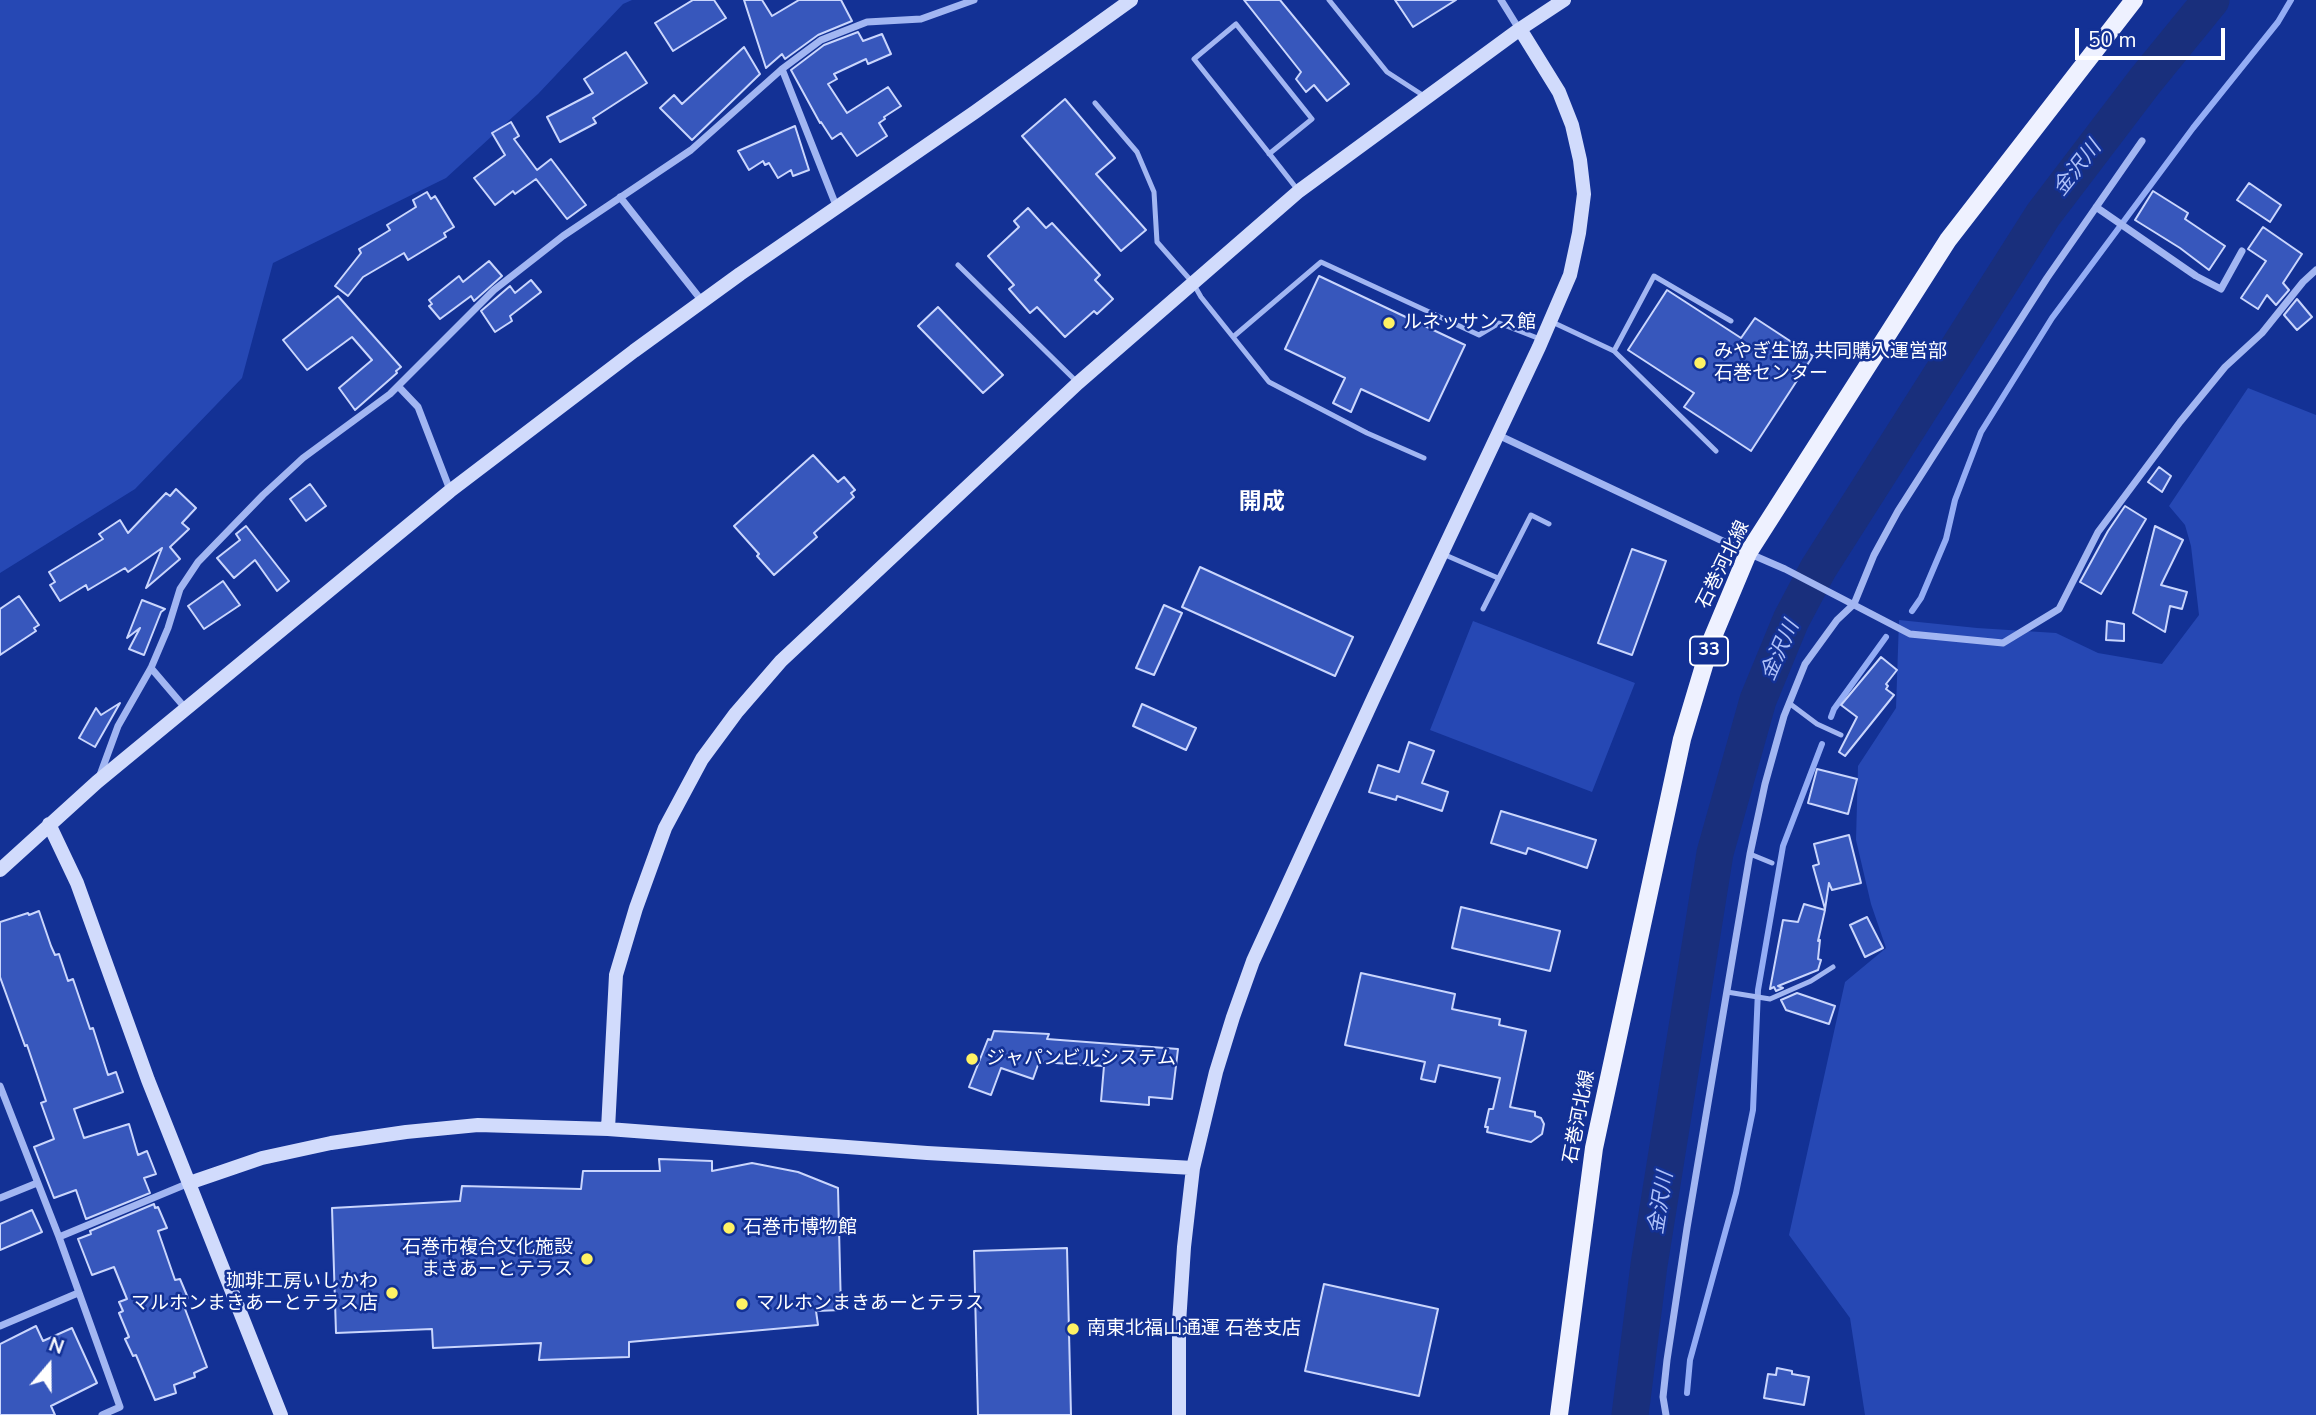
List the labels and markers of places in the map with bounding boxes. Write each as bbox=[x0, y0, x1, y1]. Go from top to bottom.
place label: ルネッサンス館 bbox=[1403, 312, 1536, 334]
marker: ルネッサンス館 bbox=[1381, 315, 1397, 331]
place label: みやぎ生協 共同購入運営部 石巻センター bbox=[1714, 341, 1947, 385]
marker: みやぎ生協 共同購入運営部 石巻センター bbox=[1692, 355, 1708, 371]
place label: ジャパンビルシステム bbox=[986, 1048, 1176, 1070]
marker: ジャパンビルシステム bbox=[964, 1051, 980, 1067]
place label: 石巻市博物館 bbox=[743, 1217, 857, 1239]
marker: 石巻市博物館 bbox=[721, 1220, 737, 1236]
place label: 石巻市複合文化施設 まきあーとテラス bbox=[402, 1237, 573, 1281]
marker: 石巻市複合文化施設 まきあーとテラス bbox=[579, 1251, 595, 1267]
place label: 珈琲工房いしかわ マルホンまきあーとテラス店 bbox=[131, 1271, 378, 1315]
marker: 珈琲工房いしかわ マルホンまきあーとテラス店 bbox=[384, 1285, 400, 1301]
place label: マルホンまきあーとテラス bbox=[756, 1293, 984, 1315]
marker: マルホンまきあーとテラス bbox=[734, 1296, 750, 1312]
place label: 南東北福山通運 石巻支店 bbox=[1087, 1318, 1301, 1340]
marker: 南東北福山通運 石巻支店 bbox=[1065, 1321, 1081, 1337]

